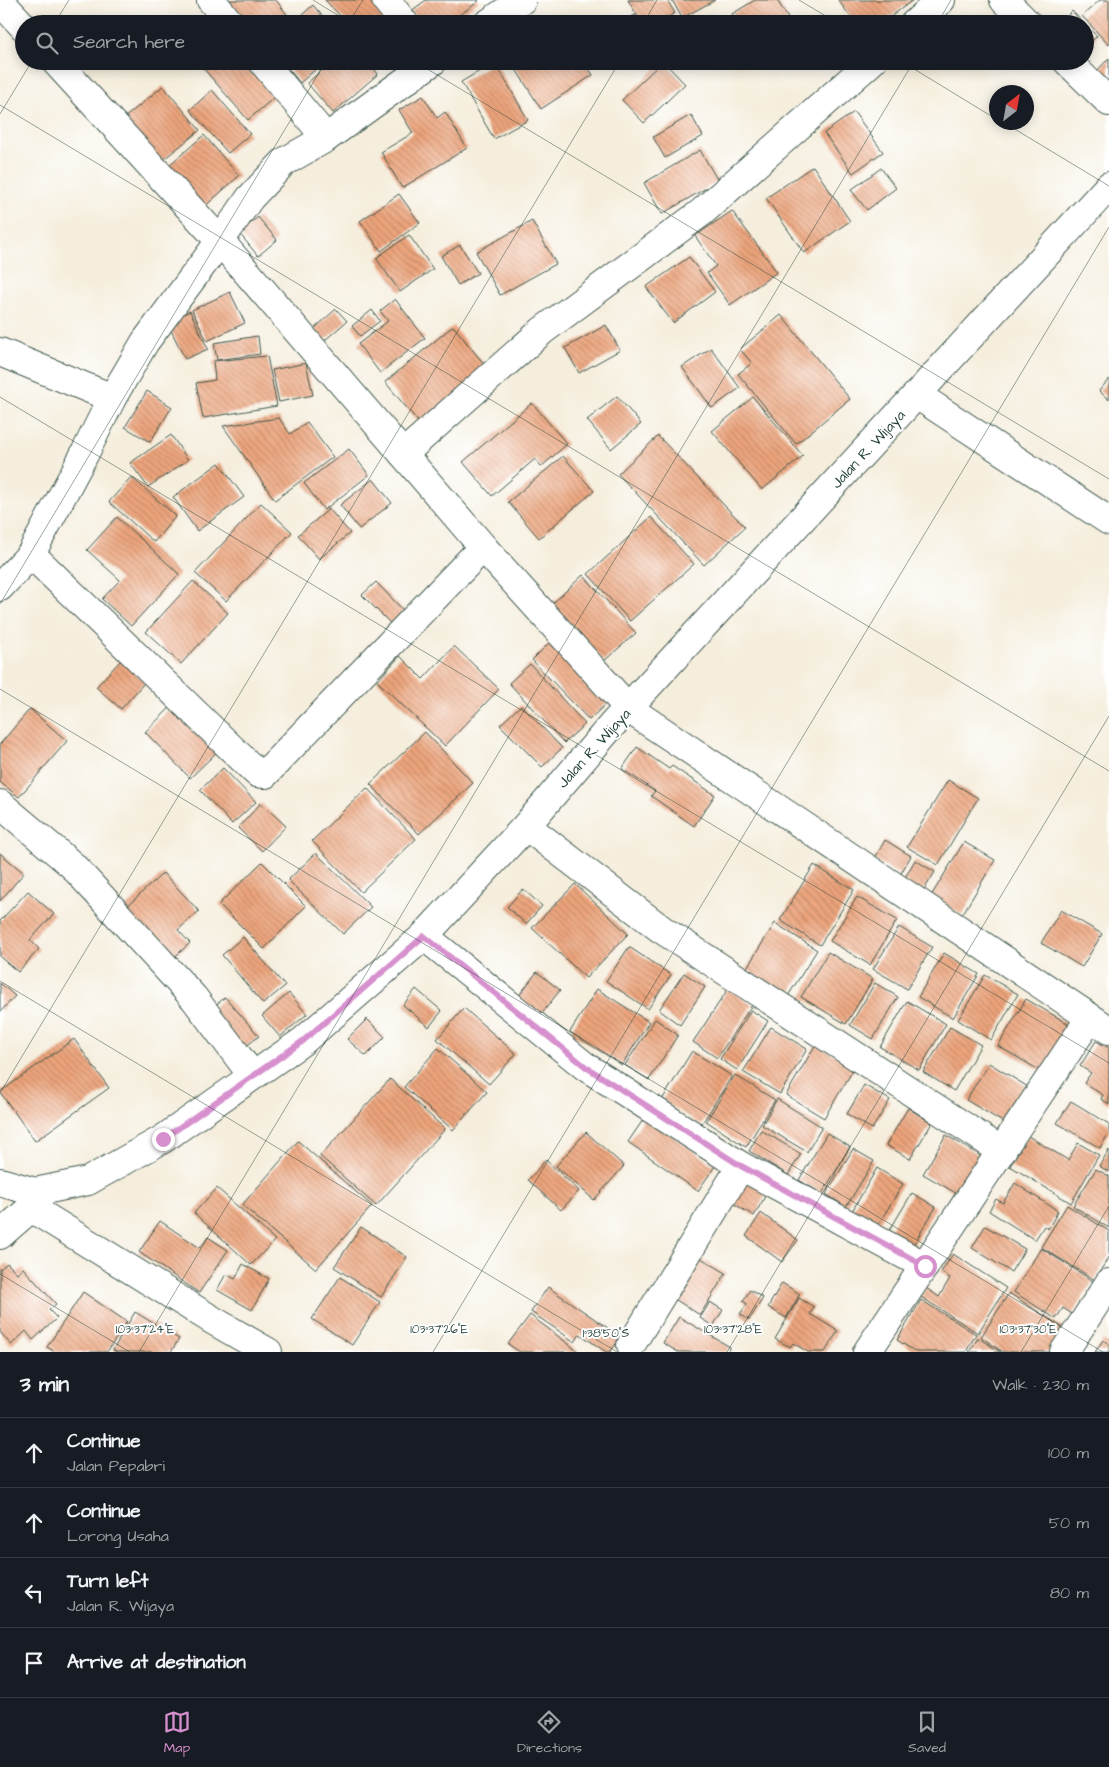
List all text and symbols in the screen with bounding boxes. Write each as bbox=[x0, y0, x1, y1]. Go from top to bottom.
search box bbox=[15, 15, 1094, 70]
icon: search bbox=[33, 29, 61, 57]
text: Search here bbox=[73, 29, 185, 56]
north arrow bbox=[989, 85, 1034, 130]
street label: Jalan R. Wijaya bbox=[826, 405, 911, 494]
street label: Jalan R. Wijaya bbox=[553, 704, 637, 793]
route end bbox=[152, 1128, 175, 1151]
route start bbox=[914, 1255, 937, 1278]
text: 103°37'24"E bbox=[116, 1321, 174, 1338]
text: 103°37'26"E bbox=[410, 1321, 468, 1338]
text: 103°37'28"E bbox=[704, 1321, 762, 1338]
text: 103°37'30"E bbox=[1000, 1321, 1056, 1338]
text: 1°38'50"S bbox=[583, 1325, 630, 1342]
text: 3 min bbox=[20, 1370, 69, 1399]
text: Walk · 230 m bbox=[992, 1374, 1089, 1396]
text: Continue bbox=[67, 1428, 141, 1455]
icon: ahead bbox=[20, 1439, 48, 1467]
text: 100 m bbox=[1048, 1442, 1089, 1464]
text: Jalan Pepabri bbox=[67, 1455, 165, 1477]
text: Continue bbox=[67, 1498, 141, 1525]
icon: ahead bbox=[20, 1509, 48, 1537]
text: 50 m bbox=[1049, 1512, 1089, 1534]
text: Lorong Usaha bbox=[67, 1525, 169, 1547]
text: Turn left bbox=[67, 1568, 148, 1595]
icon: left bbox=[20, 1579, 48, 1607]
text: 80 m bbox=[1050, 1582, 1089, 1604]
text: Jalan R. Wijaya bbox=[67, 1595, 174, 1617]
icon: arrive bbox=[20, 1649, 48, 1677]
text: Arrive at destination bbox=[67, 1649, 246, 1676]
tab: Map bbox=[163, 1708, 191, 1758]
tab: Directions bbox=[517, 1708, 582, 1758]
tab: Saved bbox=[908, 1708, 946, 1758]

